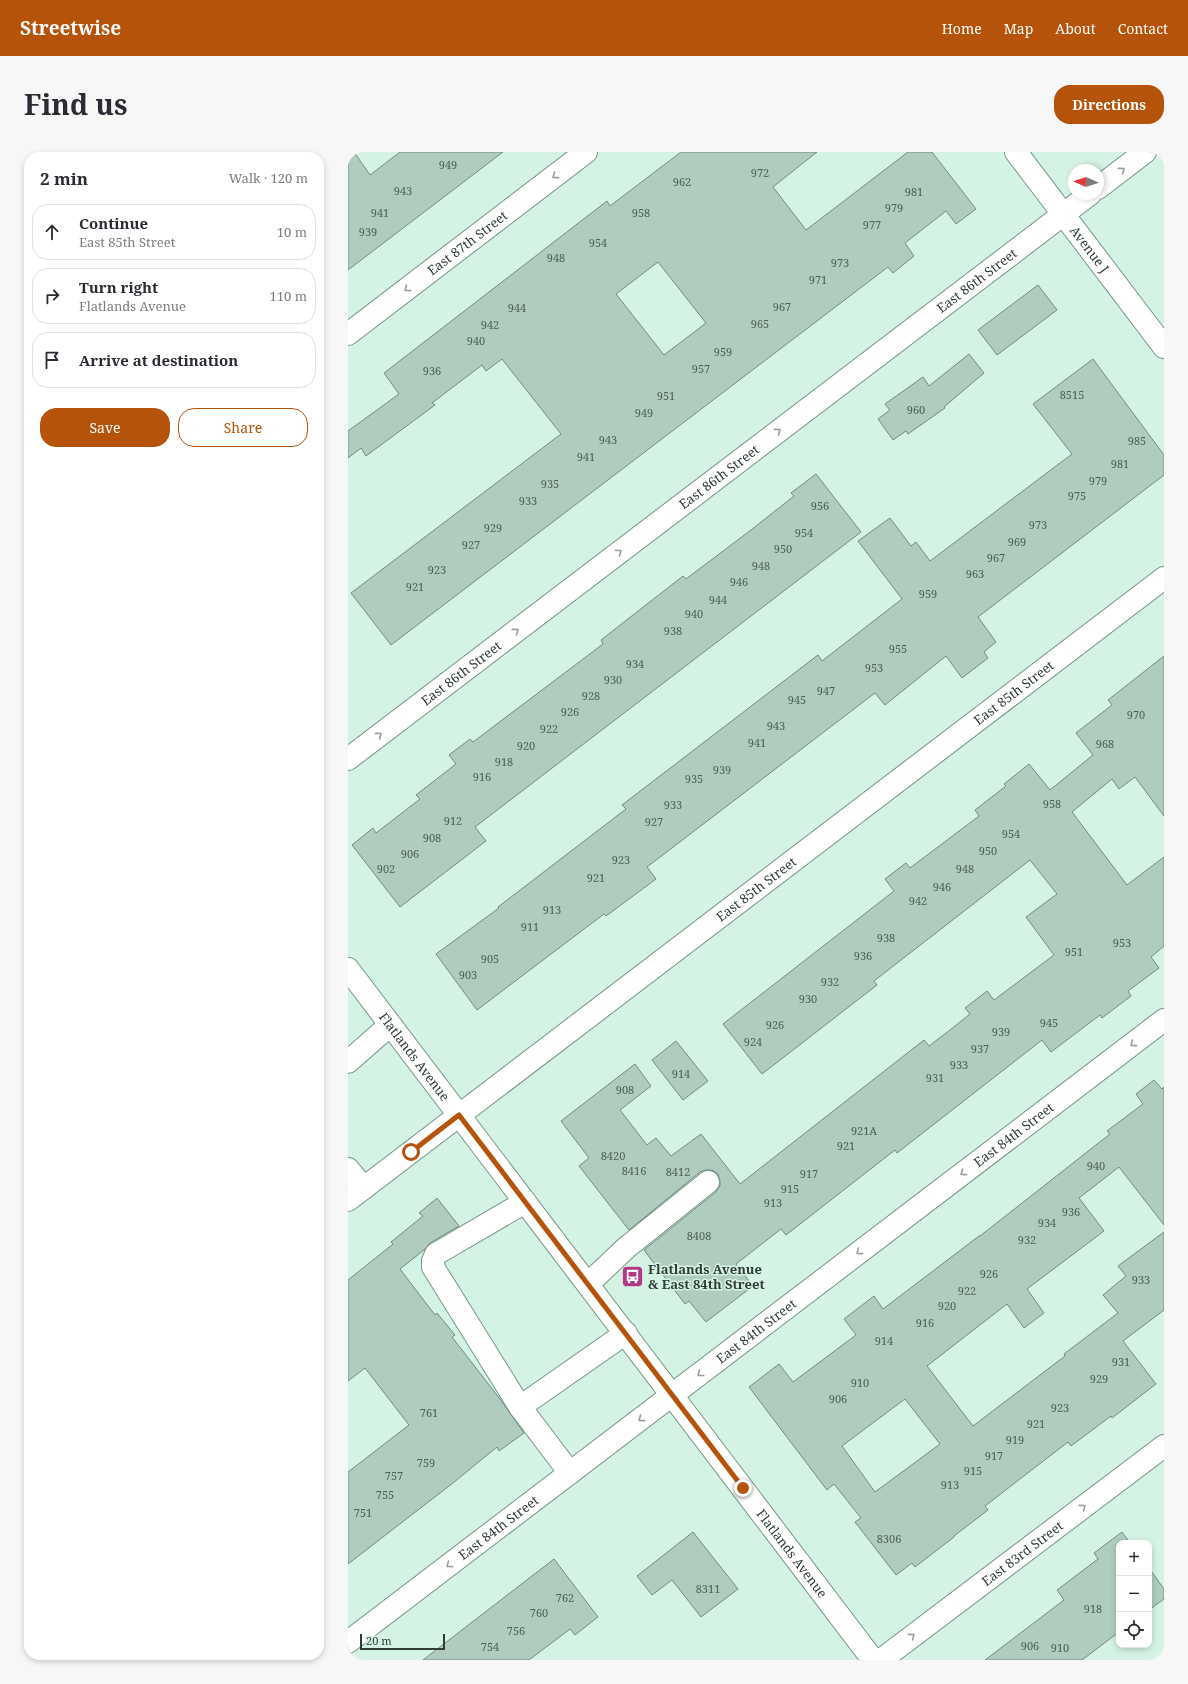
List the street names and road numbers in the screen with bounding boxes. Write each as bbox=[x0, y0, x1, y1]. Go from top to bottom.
street label: East 87th Street bbox=[423, 206, 511, 279]
street label: Avenue J bbox=[1066, 222, 1114, 277]
street label: East 86th Street bbox=[933, 244, 1021, 317]
street label: East 86th Street bbox=[675, 440, 763, 513]
street label: East 86th Street bbox=[417, 636, 505, 709]
street label: East 85th Street bbox=[970, 656, 1058, 729]
street label: East 85th Street bbox=[712, 852, 800, 925]
street label: Flatlands Avenue bbox=[375, 1008, 454, 1105]
street label: East 84th Street bbox=[970, 1098, 1058, 1171]
street label: East 84th Street bbox=[712, 1294, 800, 1367]
street label: East 84th Street bbox=[455, 1491, 542, 1564]
street label: Flatlands Avenue bbox=[752, 1505, 832, 1602]
street label: East 83rd Street bbox=[978, 1516, 1067, 1590]

